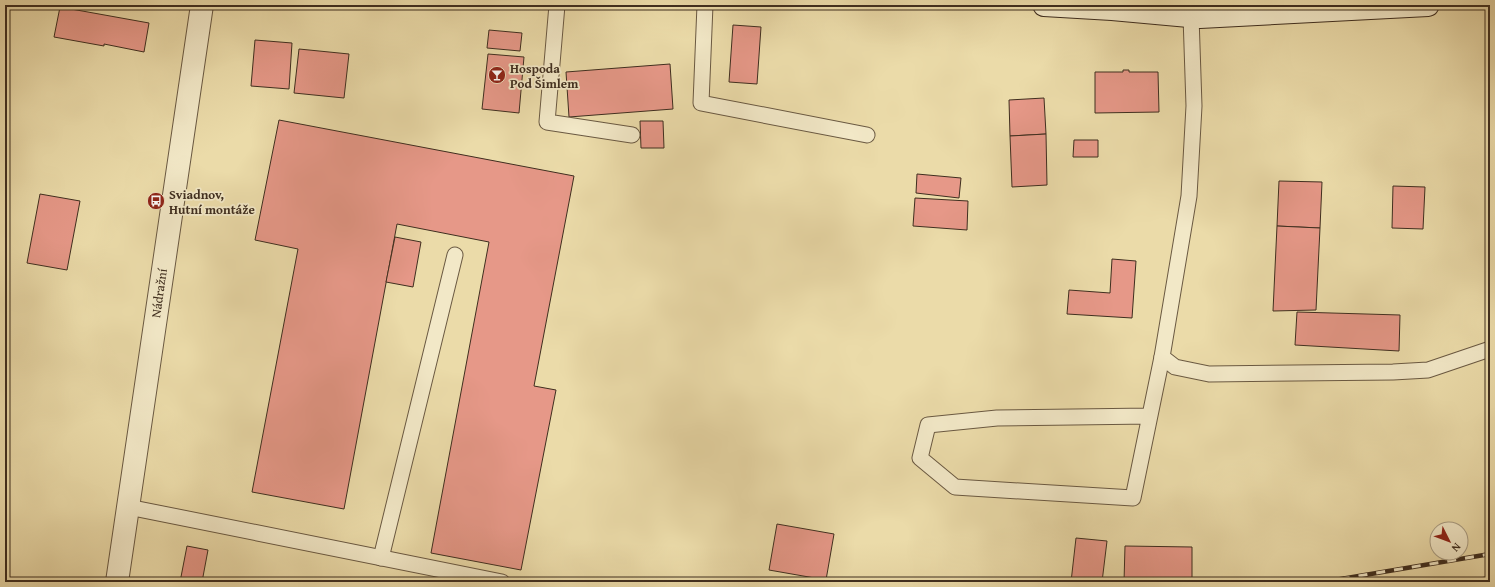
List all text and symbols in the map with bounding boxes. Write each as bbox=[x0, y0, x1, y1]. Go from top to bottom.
place label: Hospoda Pod Šimlem bbox=[510, 59, 579, 93]
bar icon: Hospoda Pod Šimlem bbox=[487, 65, 507, 85]
place label: Sviadnov, Hutní montáže bbox=[169, 185, 255, 219]
bus stop icon: Sviadnov, Hutní montáže bbox=[146, 191, 166, 211]
street label: Nádražní bbox=[146, 267, 172, 319]
north arrow bbox=[1429, 521, 1469, 561]
text: N bbox=[1448, 540, 1465, 556]

